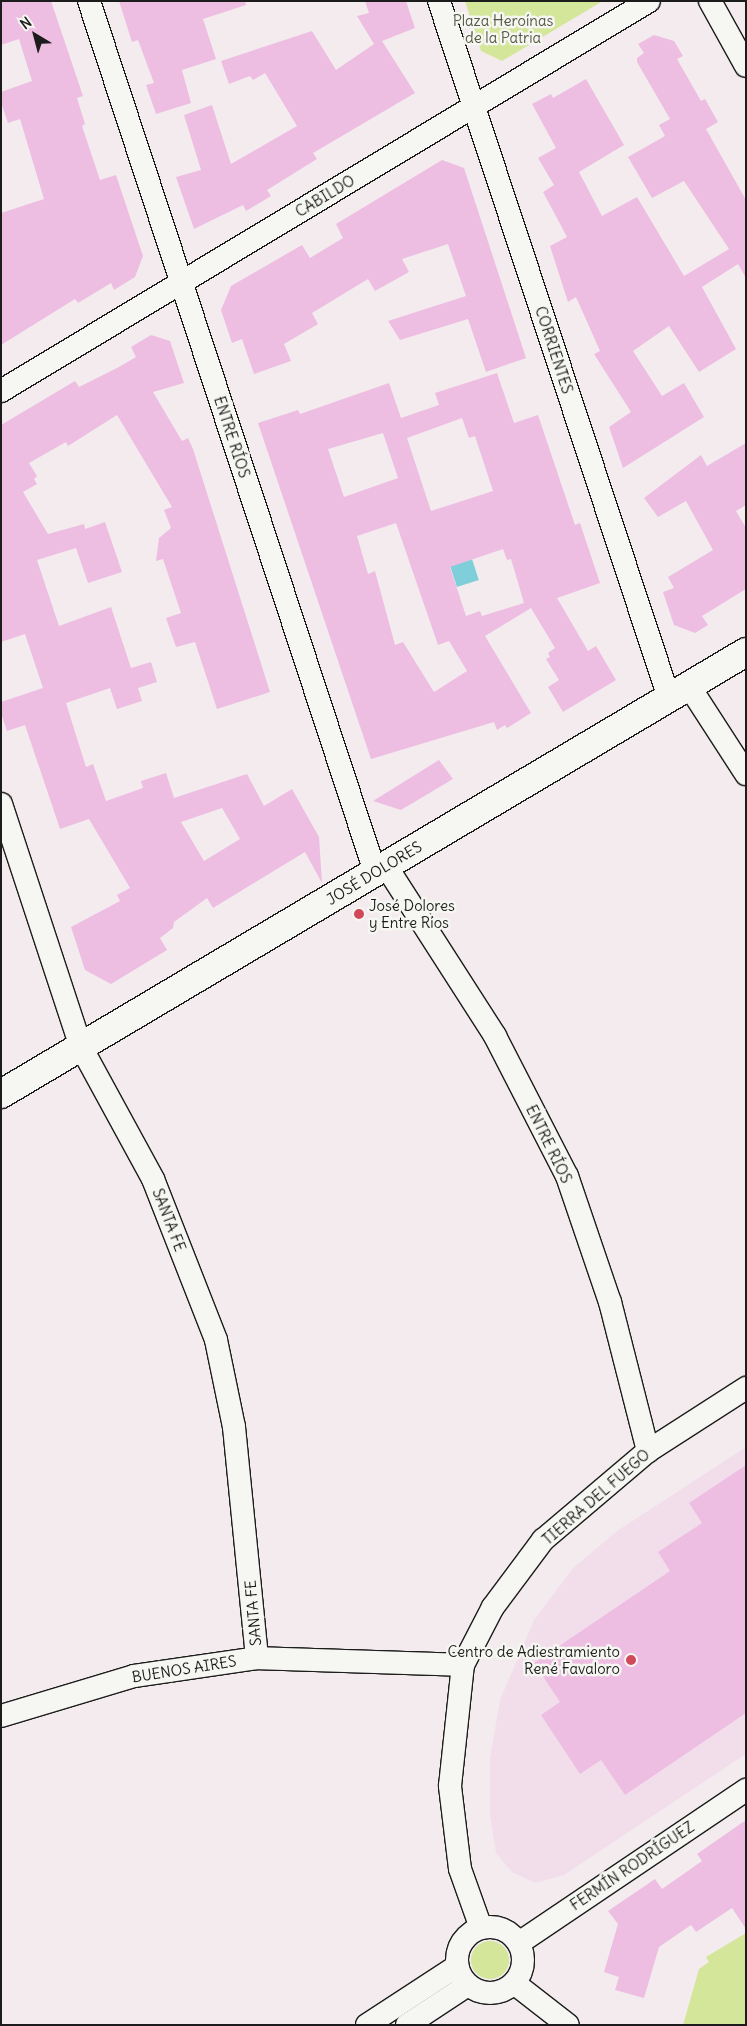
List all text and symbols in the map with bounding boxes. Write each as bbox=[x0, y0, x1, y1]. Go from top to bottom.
north arrow bbox=[10, 10, 60, 60]
park label: Plaza Heroínas de la Patria bbox=[453, 11, 553, 46]
text: N bbox=[17, 13, 35, 33]
street label: CABILDO bbox=[292, 171, 358, 221]
street label: CORRIENTES bbox=[531, 304, 577, 396]
street label: ENTRE RÍOS bbox=[210, 394, 254, 480]
street label: JOSÉ DOLORES bbox=[323, 837, 425, 909]
place label: José Dolores y Entre Ríos bbox=[369, 896, 455, 931]
marker: José Dolores y Entre Ríos bbox=[353, 908, 365, 920]
street label: ENTRE RÍOS bbox=[522, 1102, 576, 1186]
street label: SANTA FE bbox=[149, 1186, 189, 1254]
street label: TIERRA DEL FUEGO bbox=[539, 1445, 653, 1549]
street label: SANTA FE bbox=[241, 1579, 265, 1647]
place label: Centro de Adiestramiento René Favaloro bbox=[448, 1642, 620, 1677]
street label: BUENOS AIRES bbox=[130, 1652, 238, 1686]
marker: Centro de Adiestramiento René Favaloro bbox=[624, 1653, 638, 1667]
street label: FERMÍN RODRÍGUEZ bbox=[567, 1818, 697, 1914]

